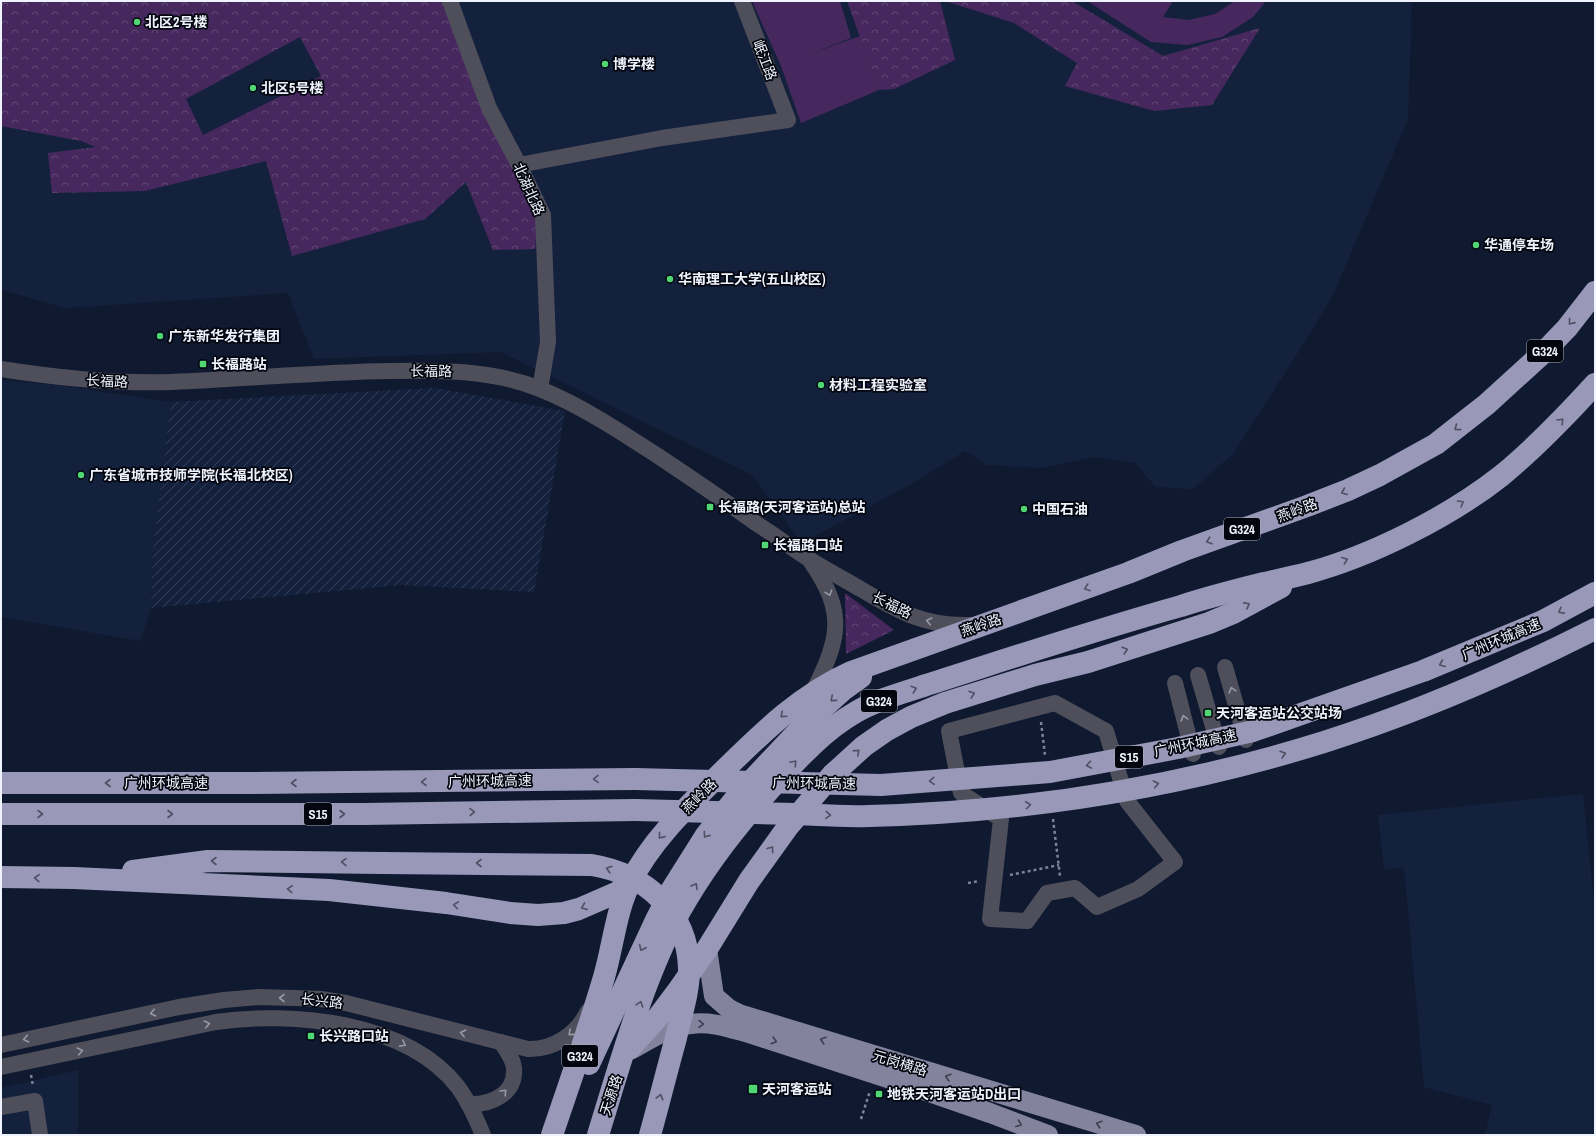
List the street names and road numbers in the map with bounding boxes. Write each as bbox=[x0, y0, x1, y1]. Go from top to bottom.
street label: 岷江路 bbox=[749, 37, 781, 83]
street label: 北湖北路 bbox=[509, 160, 549, 218]
road number: G324 bbox=[1527, 340, 1563, 362]
street label: 长福路 bbox=[410, 362, 452, 380]
street label: 长福路 bbox=[86, 371, 128, 391]
street label: 燕岭路 bbox=[1274, 494, 1320, 526]
road number: G324 bbox=[1224, 518, 1260, 540]
street label: 长福路 bbox=[869, 588, 915, 622]
street label: 燕岭路 bbox=[958, 610, 1004, 640]
street label: 广州环城高速 bbox=[1459, 614, 1543, 664]
road number: G324 bbox=[861, 690, 897, 712]
street label: 广州环城高速 bbox=[1152, 725, 1238, 761]
road number: S15 bbox=[1115, 746, 1143, 768]
street label: 广州环城高速 bbox=[448, 771, 532, 791]
street label: 广州环城高速 bbox=[772, 773, 856, 793]
street label: 广州环城高速 bbox=[124, 774, 208, 792]
street label: 燕岭路 bbox=[678, 775, 720, 817]
road number: S15 bbox=[304, 803, 332, 825]
street label: 长兴路 bbox=[300, 990, 344, 1012]
road number: G324 bbox=[562, 1045, 598, 1067]
street label: 元岗横路 bbox=[871, 1046, 929, 1080]
street label: 天源路 bbox=[596, 1072, 626, 1118]

